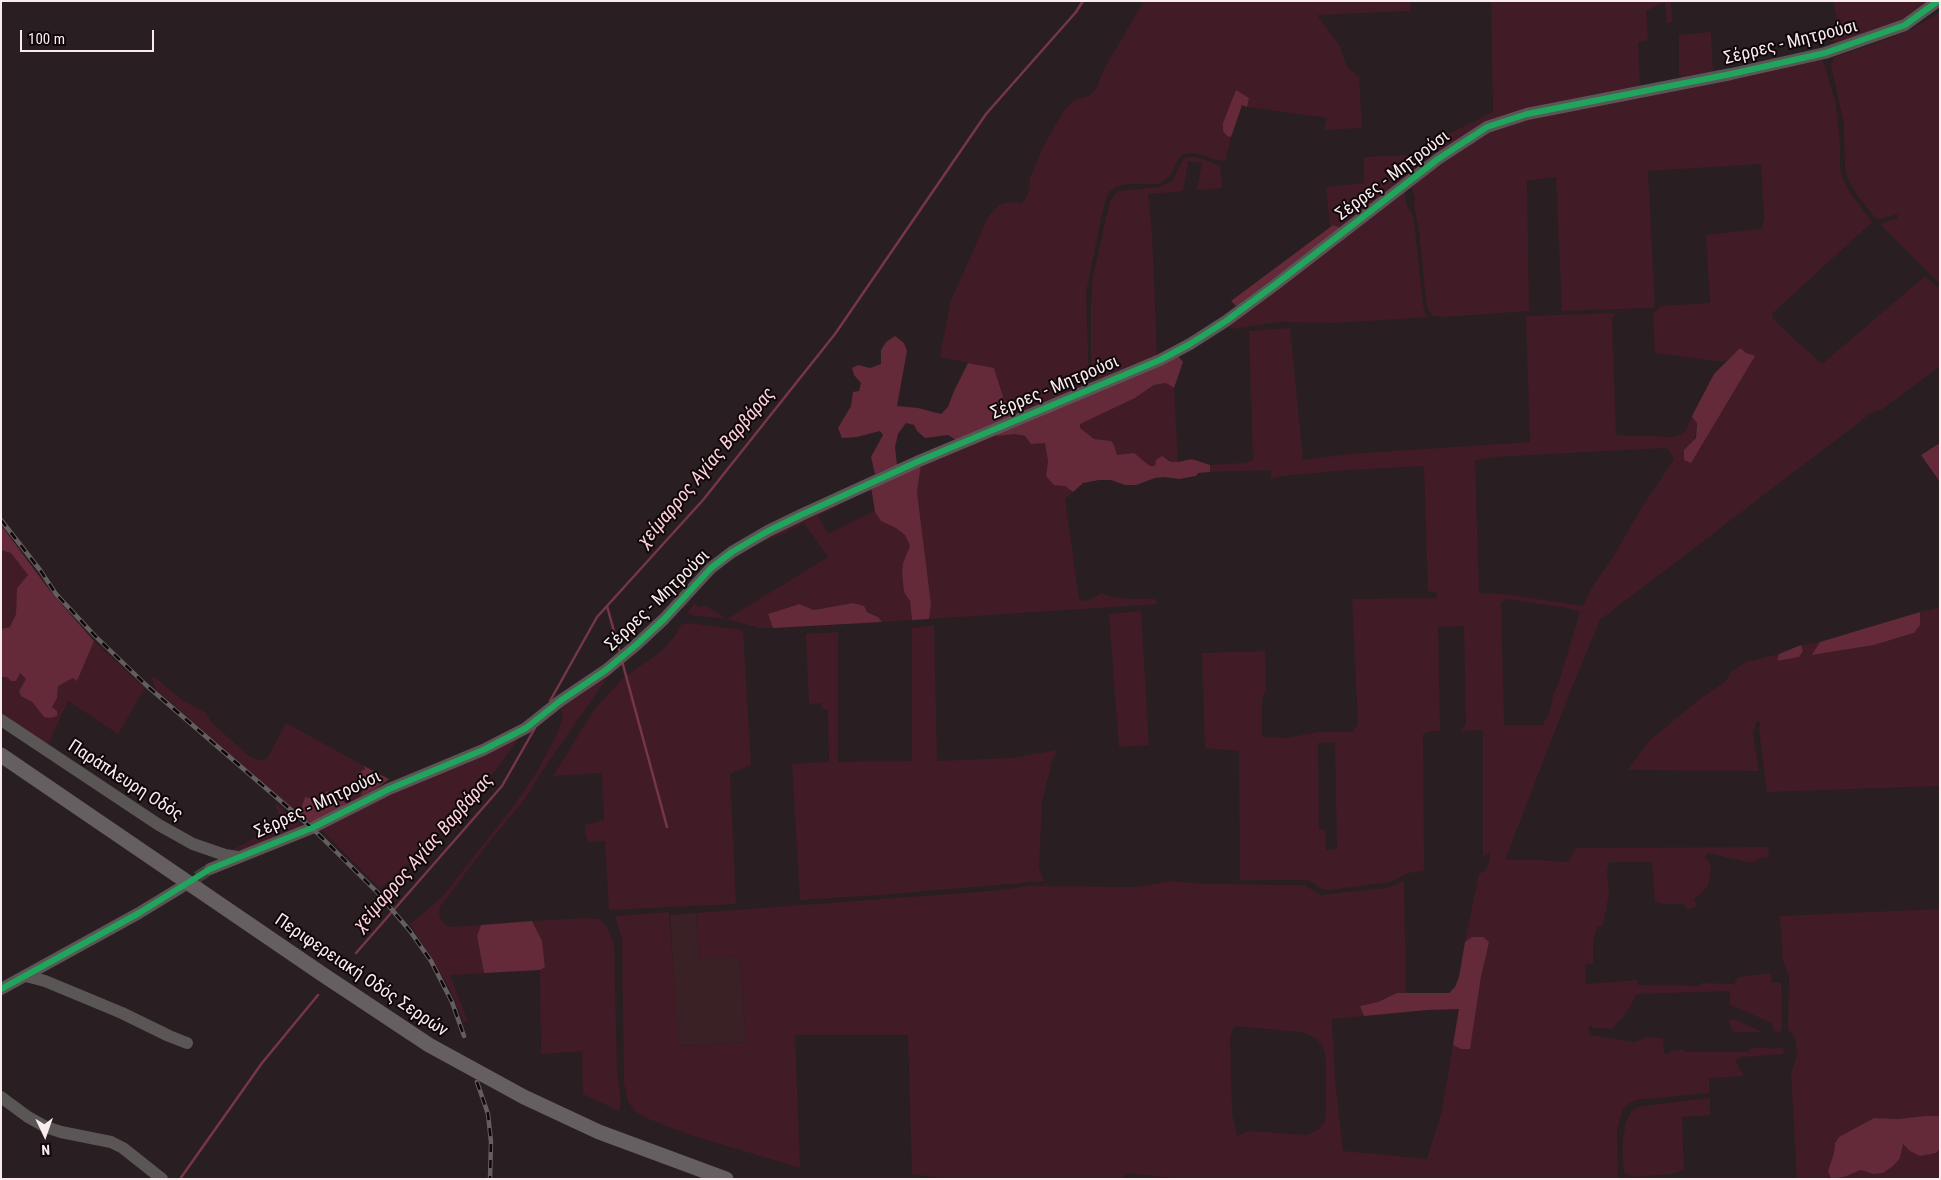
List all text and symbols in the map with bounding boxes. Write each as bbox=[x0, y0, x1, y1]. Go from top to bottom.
street label: Σέρρες - Μητρούσι bbox=[1722, 16, 1860, 70]
scale bar bbox=[22, 20, 156, 52]
text: 100 m bbox=[28, 30, 65, 48]
street label: Σέρρες - Μητρούσι bbox=[1332, 126, 1454, 226]
street label: Σέρρες - Μητρούσι bbox=[988, 351, 1122, 425]
water label: χείμαρρος Αγίας Βαρβάρας bbox=[633, 383, 781, 553]
street label: Σέρρες - Μητρούσι bbox=[601, 546, 715, 656]
street label: Παράπλευρη Οδός bbox=[63, 736, 187, 826]
street label: Σέρρες - Μητρούσι bbox=[251, 766, 385, 844]
water label: χείμαρρος Αγίας Βαρβάρας bbox=[349, 769, 499, 937]
street label: Περιφερειακή Οδός Σερρών bbox=[270, 910, 452, 1042]
north arrow bbox=[20, 1110, 70, 1160]
text: N bbox=[41, 1142, 50, 1158]

